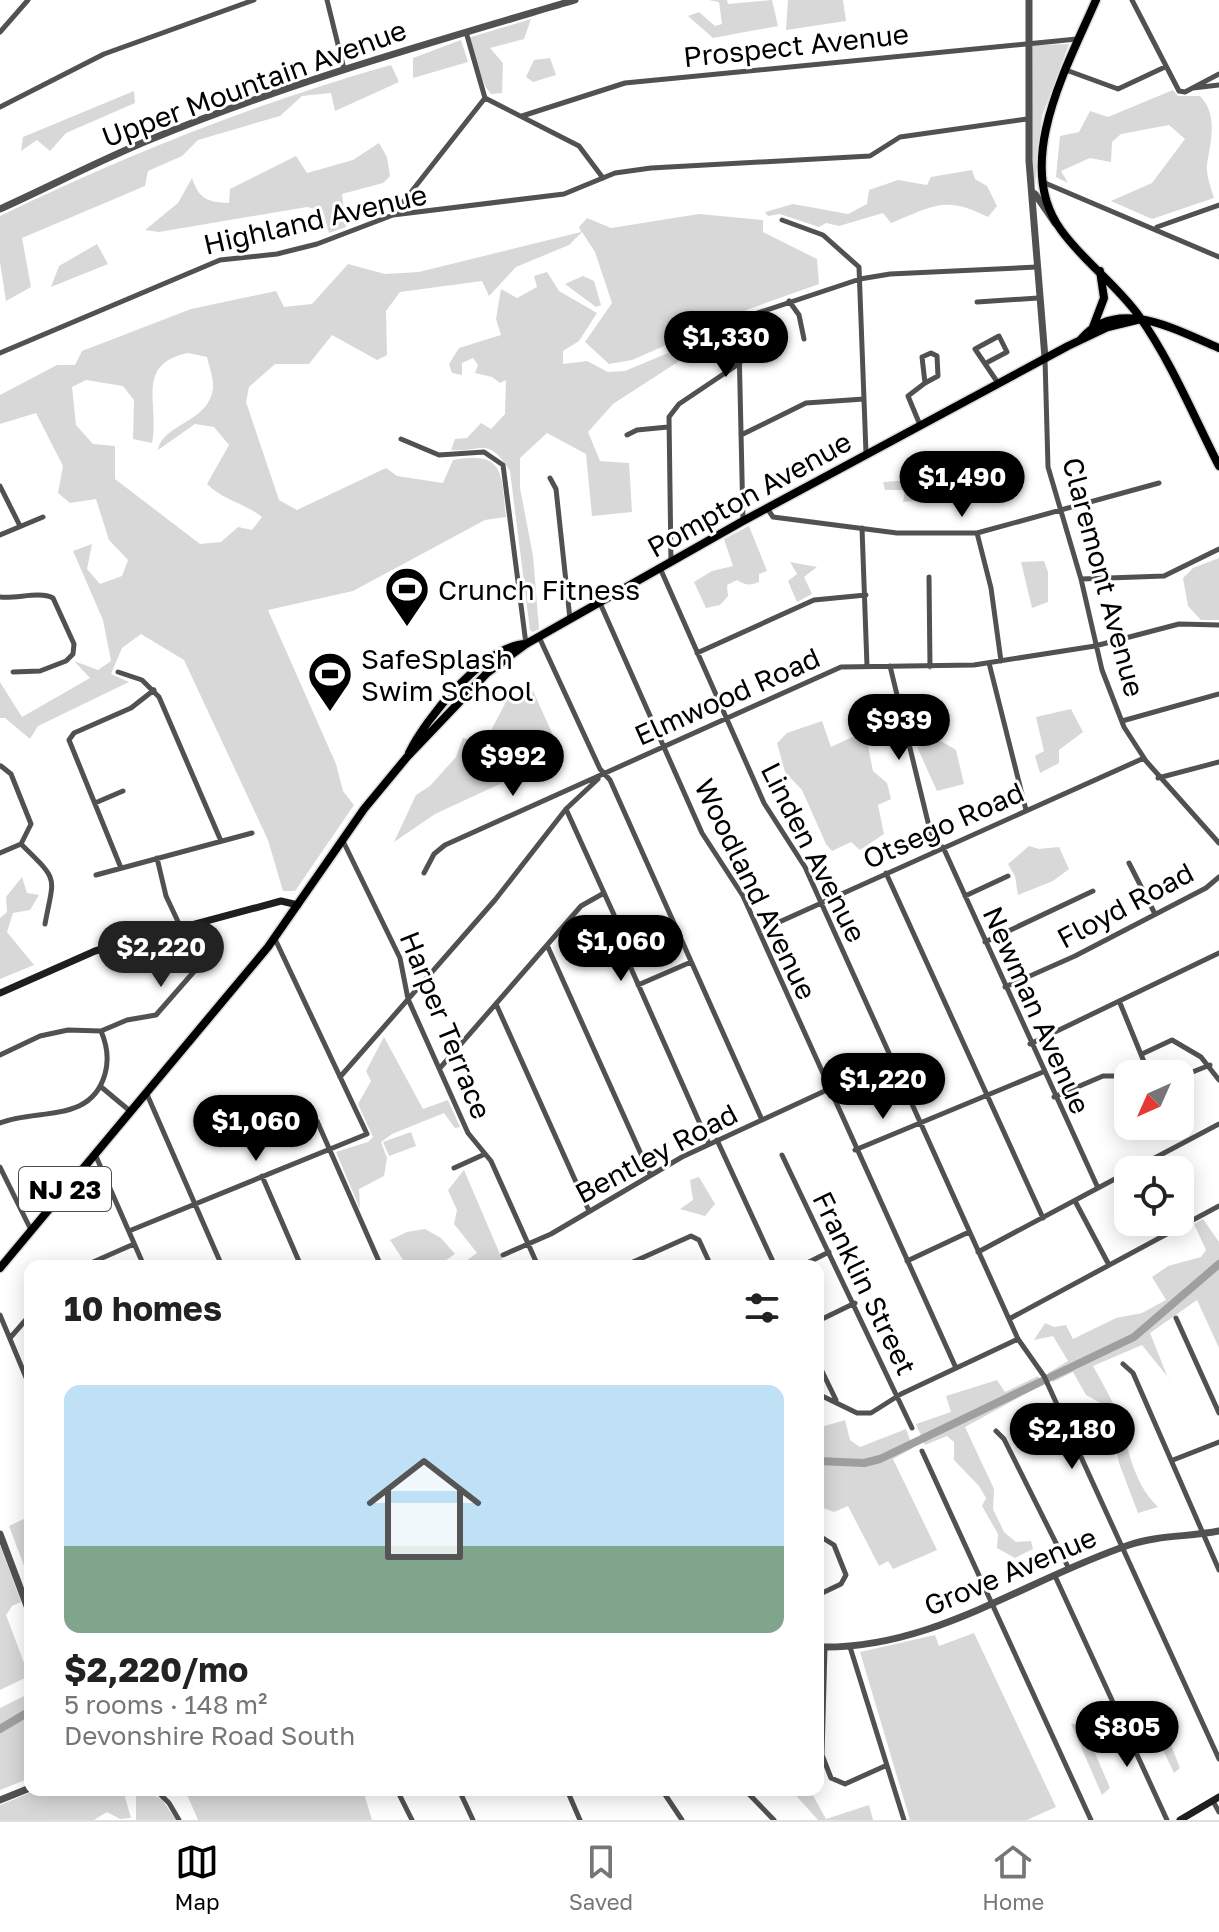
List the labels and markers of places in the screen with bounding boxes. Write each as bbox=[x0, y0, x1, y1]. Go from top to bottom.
pin: $1,330 bbox=[661, 311, 791, 379]
pin: $1,490 bbox=[897, 451, 1027, 519]
sports icon: Crunch Fitness bbox=[383, 565, 431, 628]
place label: Crunch Fitness bbox=[438, 573, 640, 606]
place label: SafeSplash Swim School bbox=[361, 642, 534, 707]
sports icon: SafeSplash Swim School bbox=[306, 650, 354, 713]
pin: $939 bbox=[852, 694, 946, 762]
pin: $992 bbox=[466, 730, 560, 798]
pin: $1,060 bbox=[556, 915, 686, 983]
pin: $2,220 bbox=[96, 921, 226, 989]
pin: $1,220 bbox=[818, 1053, 948, 1121]
pin: $1,060 bbox=[191, 1095, 321, 1163]
pin: $2,180 bbox=[1007, 1403, 1137, 1471]
pin: $805 bbox=[1080, 1701, 1174, 1769]

